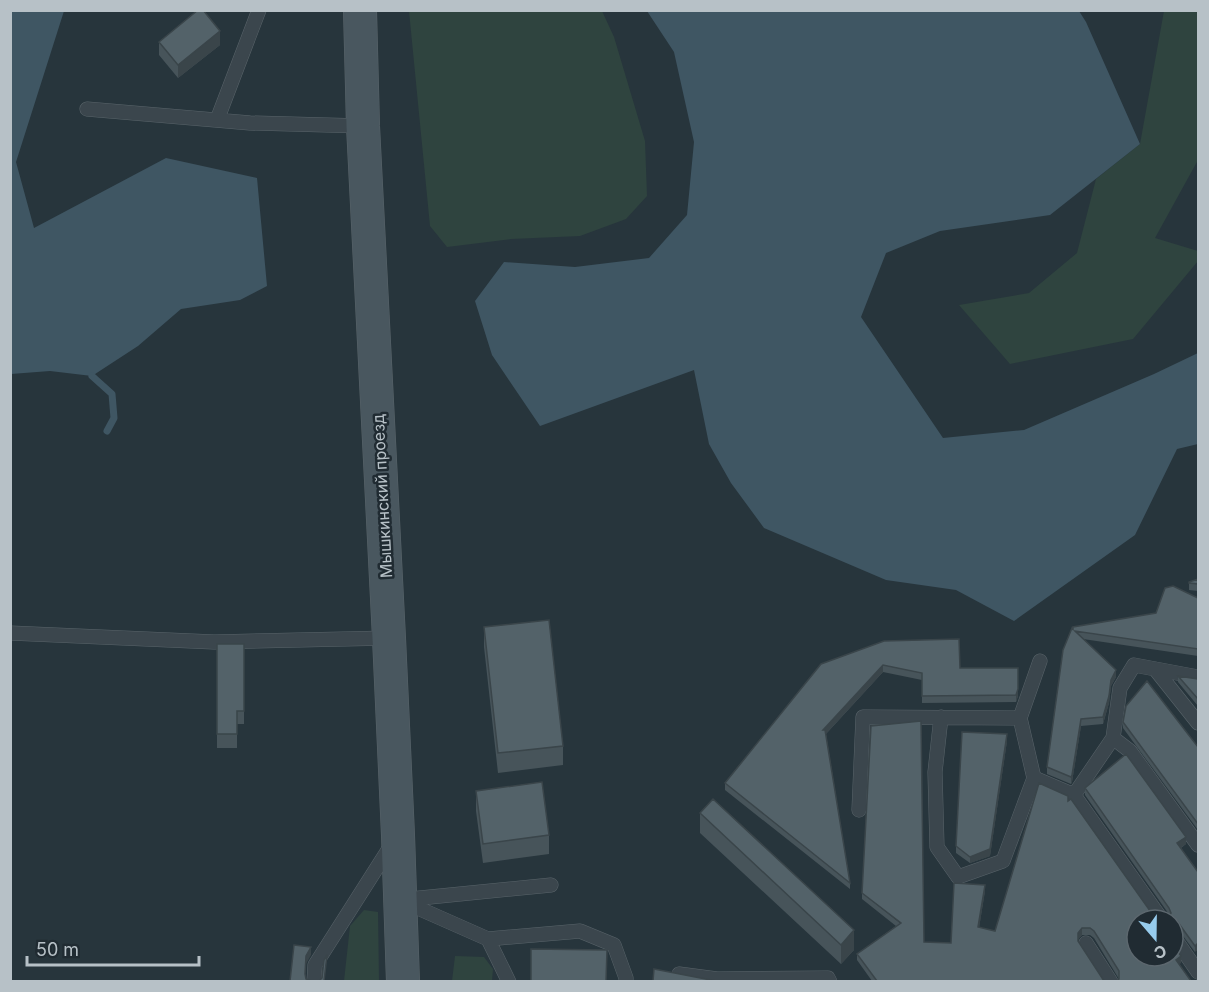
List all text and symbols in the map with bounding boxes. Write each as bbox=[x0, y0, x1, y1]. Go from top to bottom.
street label: Мышкинский проезд bbox=[368, 413, 396, 579]
north arrow bbox=[1125, 908, 1185, 968]
scale bar bbox=[27, 929, 200, 967]
text: 50 m bbox=[36, 939, 79, 960]
text: С bbox=[1151, 941, 1169, 964]

